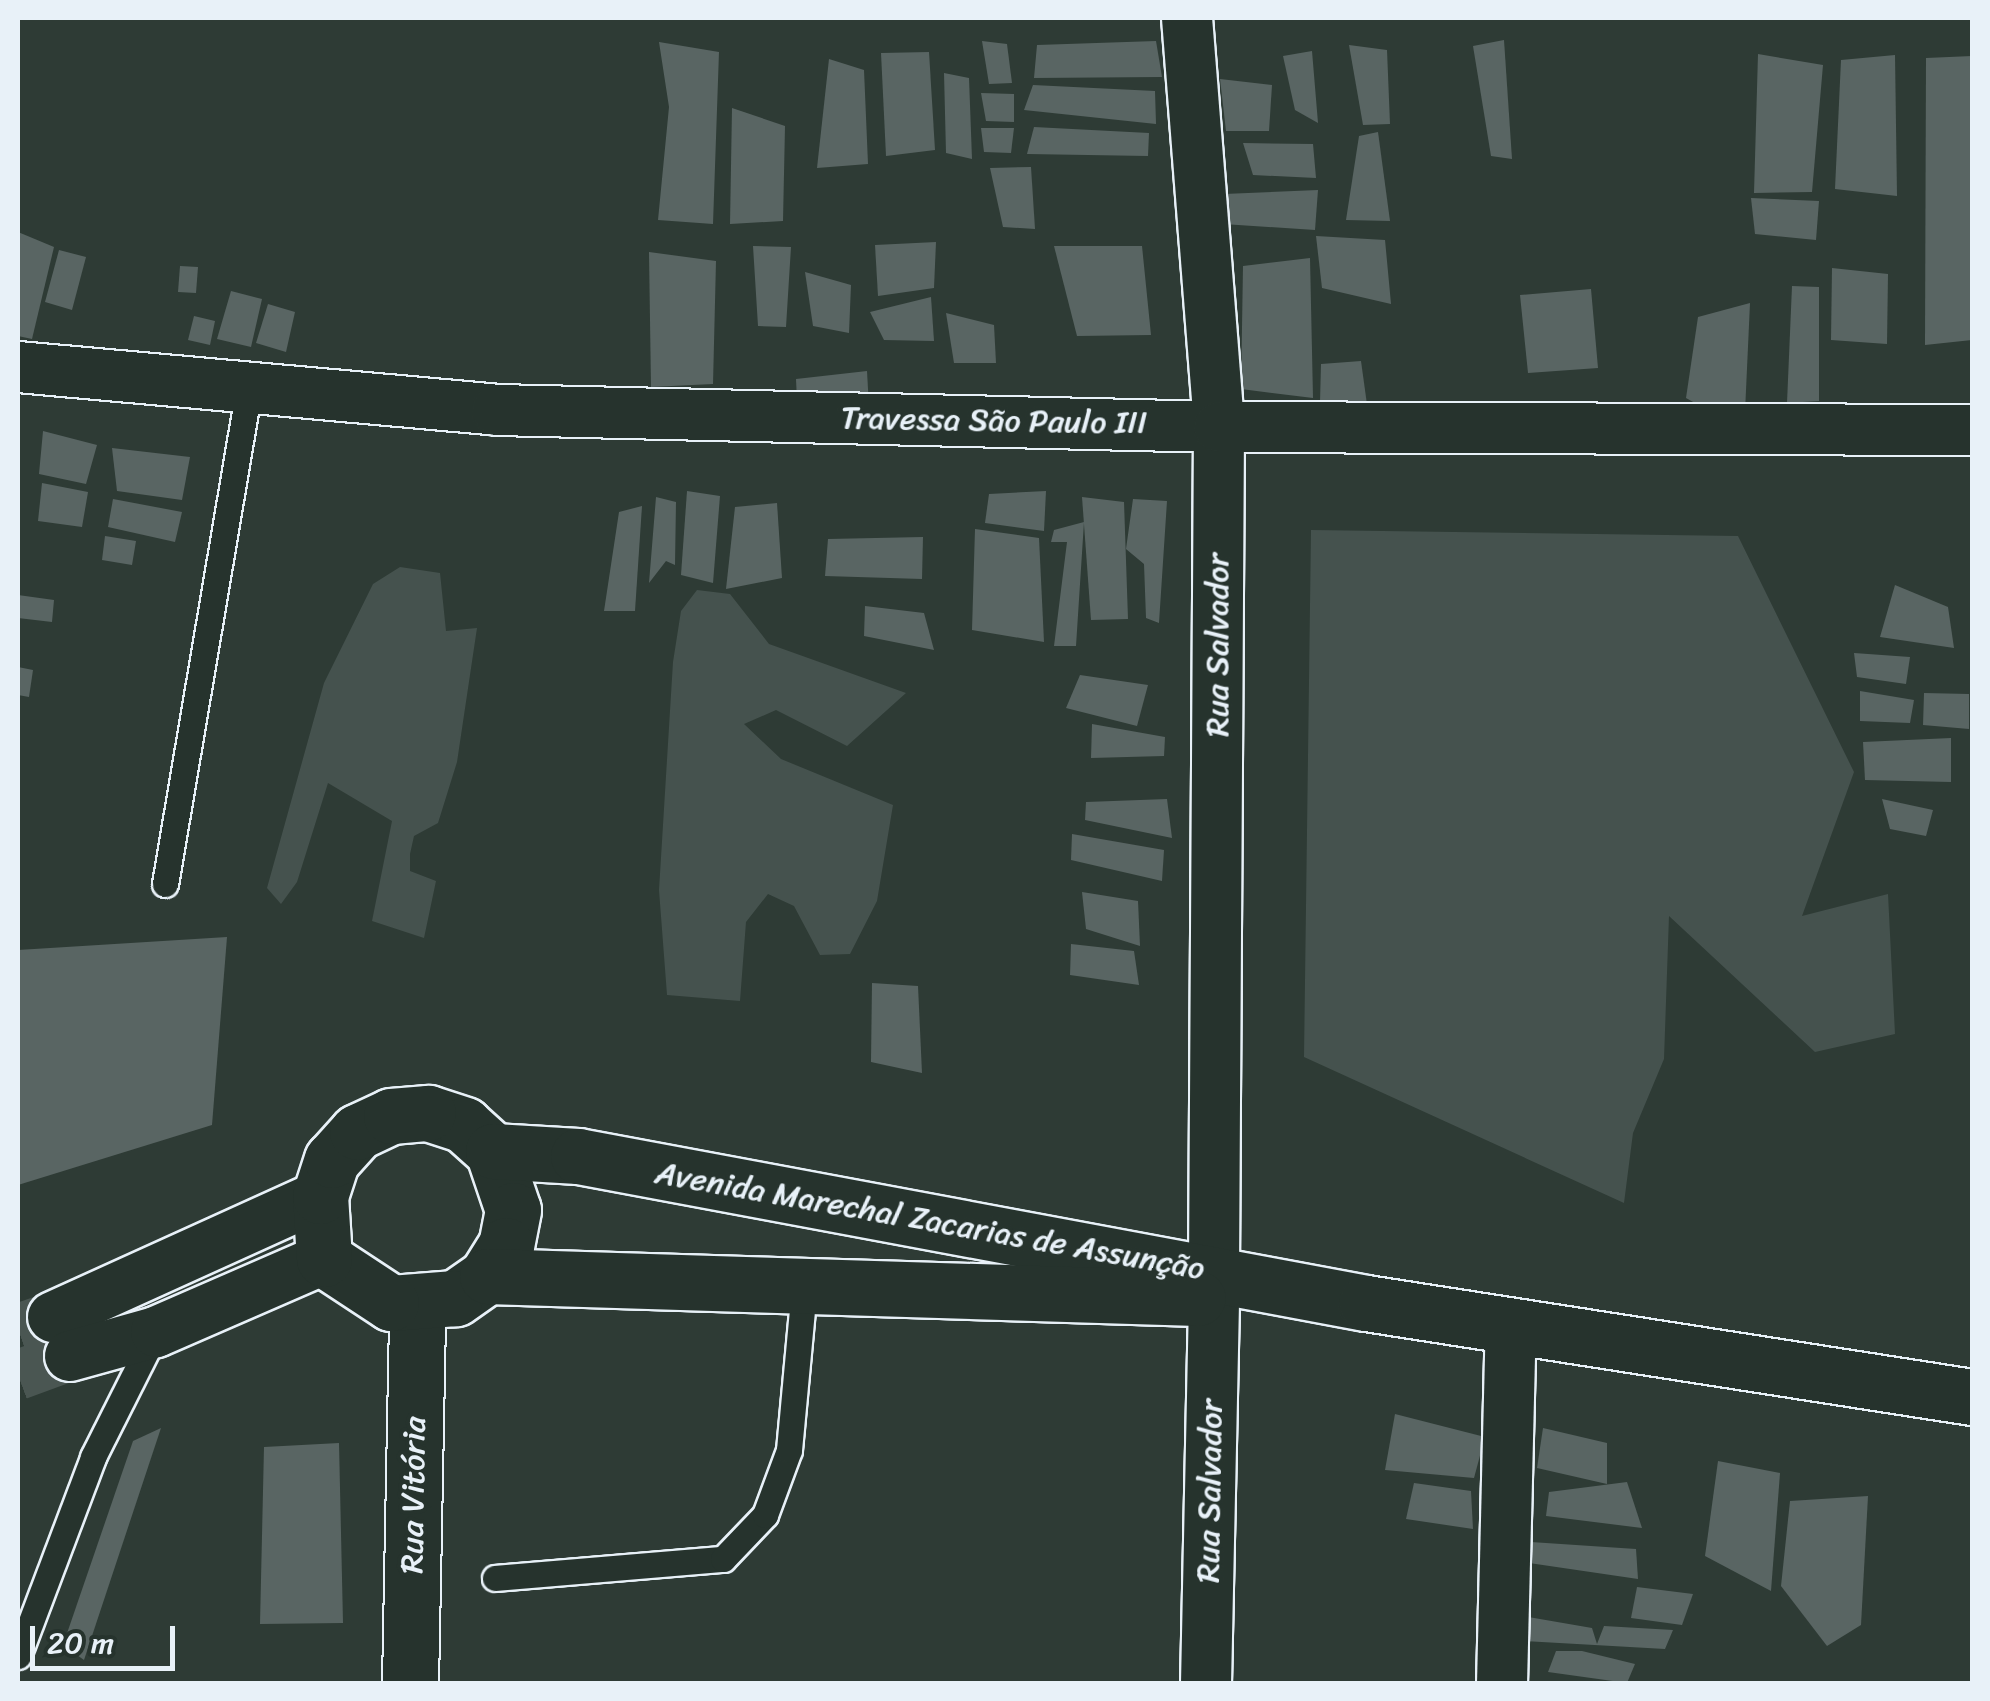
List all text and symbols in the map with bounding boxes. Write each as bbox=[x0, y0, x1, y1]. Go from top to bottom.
street label: Travessa São Paulo III bbox=[840, 399, 1148, 443]
street label: Rua Salvador bbox=[1199, 553, 1237, 737]
street label: Avenida Marechal Zacarias de Assunção bbox=[652, 1154, 1208, 1288]
street label: Rua Salvador bbox=[1189, 1399, 1231, 1583]
street label: Rua Vitória bbox=[393, 1416, 435, 1574]
scale bar bbox=[35, 1606, 180, 1668]
text: 20 m bbox=[47, 1616, 114, 1670]

